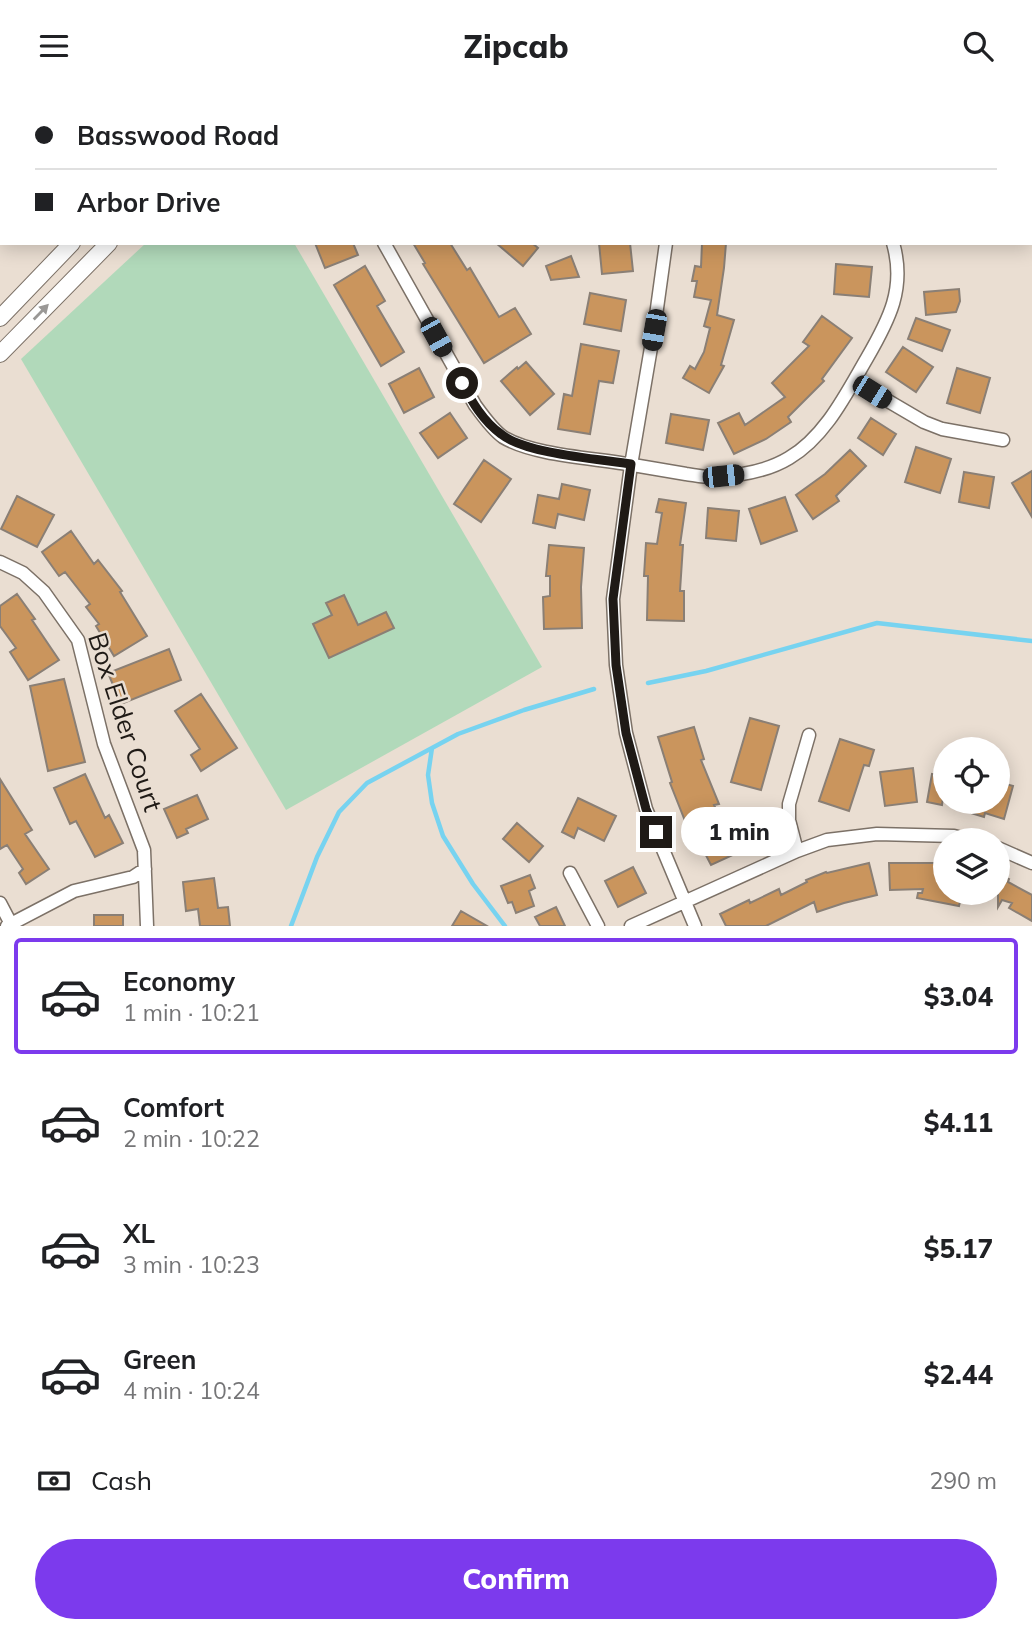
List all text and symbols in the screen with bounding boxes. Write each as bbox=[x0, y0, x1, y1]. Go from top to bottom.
text: Zipcab bbox=[463, 26, 569, 66]
icon: menu bbox=[35, 27, 73, 65]
icon: search bbox=[959, 27, 997, 65]
text: Basswood Road bbox=[77, 119, 279, 152]
text: Arbor Drive bbox=[77, 186, 221, 219]
one-way arrow bbox=[33, 304, 49, 321]
car bbox=[641, 307, 668, 353]
car bbox=[417, 314, 456, 360]
route start bbox=[446, 367, 478, 399]
car bbox=[849, 372, 896, 412]
car bbox=[702, 463, 745, 489]
street label: Box Elder Court bbox=[81, 628, 170, 816]
map controls bbox=[933, 737, 1010, 905]
button: locate bbox=[933, 737, 1010, 814]
callout: 1 min bbox=[680, 807, 796, 857]
route end bbox=[640, 816, 672, 848]
text: 1 min bbox=[708, 817, 770, 846]
button: layers bbox=[933, 828, 1010, 905]
icon: car bbox=[39, 965, 102, 1028]
text: Economy bbox=[123, 965, 235, 998]
text: $3.04 bbox=[924, 980, 993, 1013]
text: 1 min · 10:21 bbox=[123, 998, 260, 1027]
icon: car bbox=[39, 1091, 102, 1154]
text: Comfort bbox=[123, 1091, 224, 1124]
text: $4.11 bbox=[924, 1106, 993, 1139]
text: 2 min · 10:22 bbox=[123, 1124, 260, 1153]
icon: car bbox=[39, 1217, 102, 1280]
text: XL bbox=[123, 1217, 155, 1250]
text: $5.17 bbox=[924, 1232, 993, 1265]
text: 3 min · 10:23 bbox=[123, 1250, 260, 1279]
icon: car bbox=[39, 1343, 102, 1406]
text: Green bbox=[123, 1343, 196, 1376]
text: $2.44 bbox=[924, 1358, 993, 1391]
text: 4 min · 10:24 bbox=[123, 1376, 260, 1405]
icon: cash bbox=[35, 1462, 73, 1500]
text: Cash bbox=[91, 1464, 152, 1497]
text: 290 m bbox=[929, 1466, 997, 1495]
button: Confirm bbox=[35, 1539, 997, 1619]

